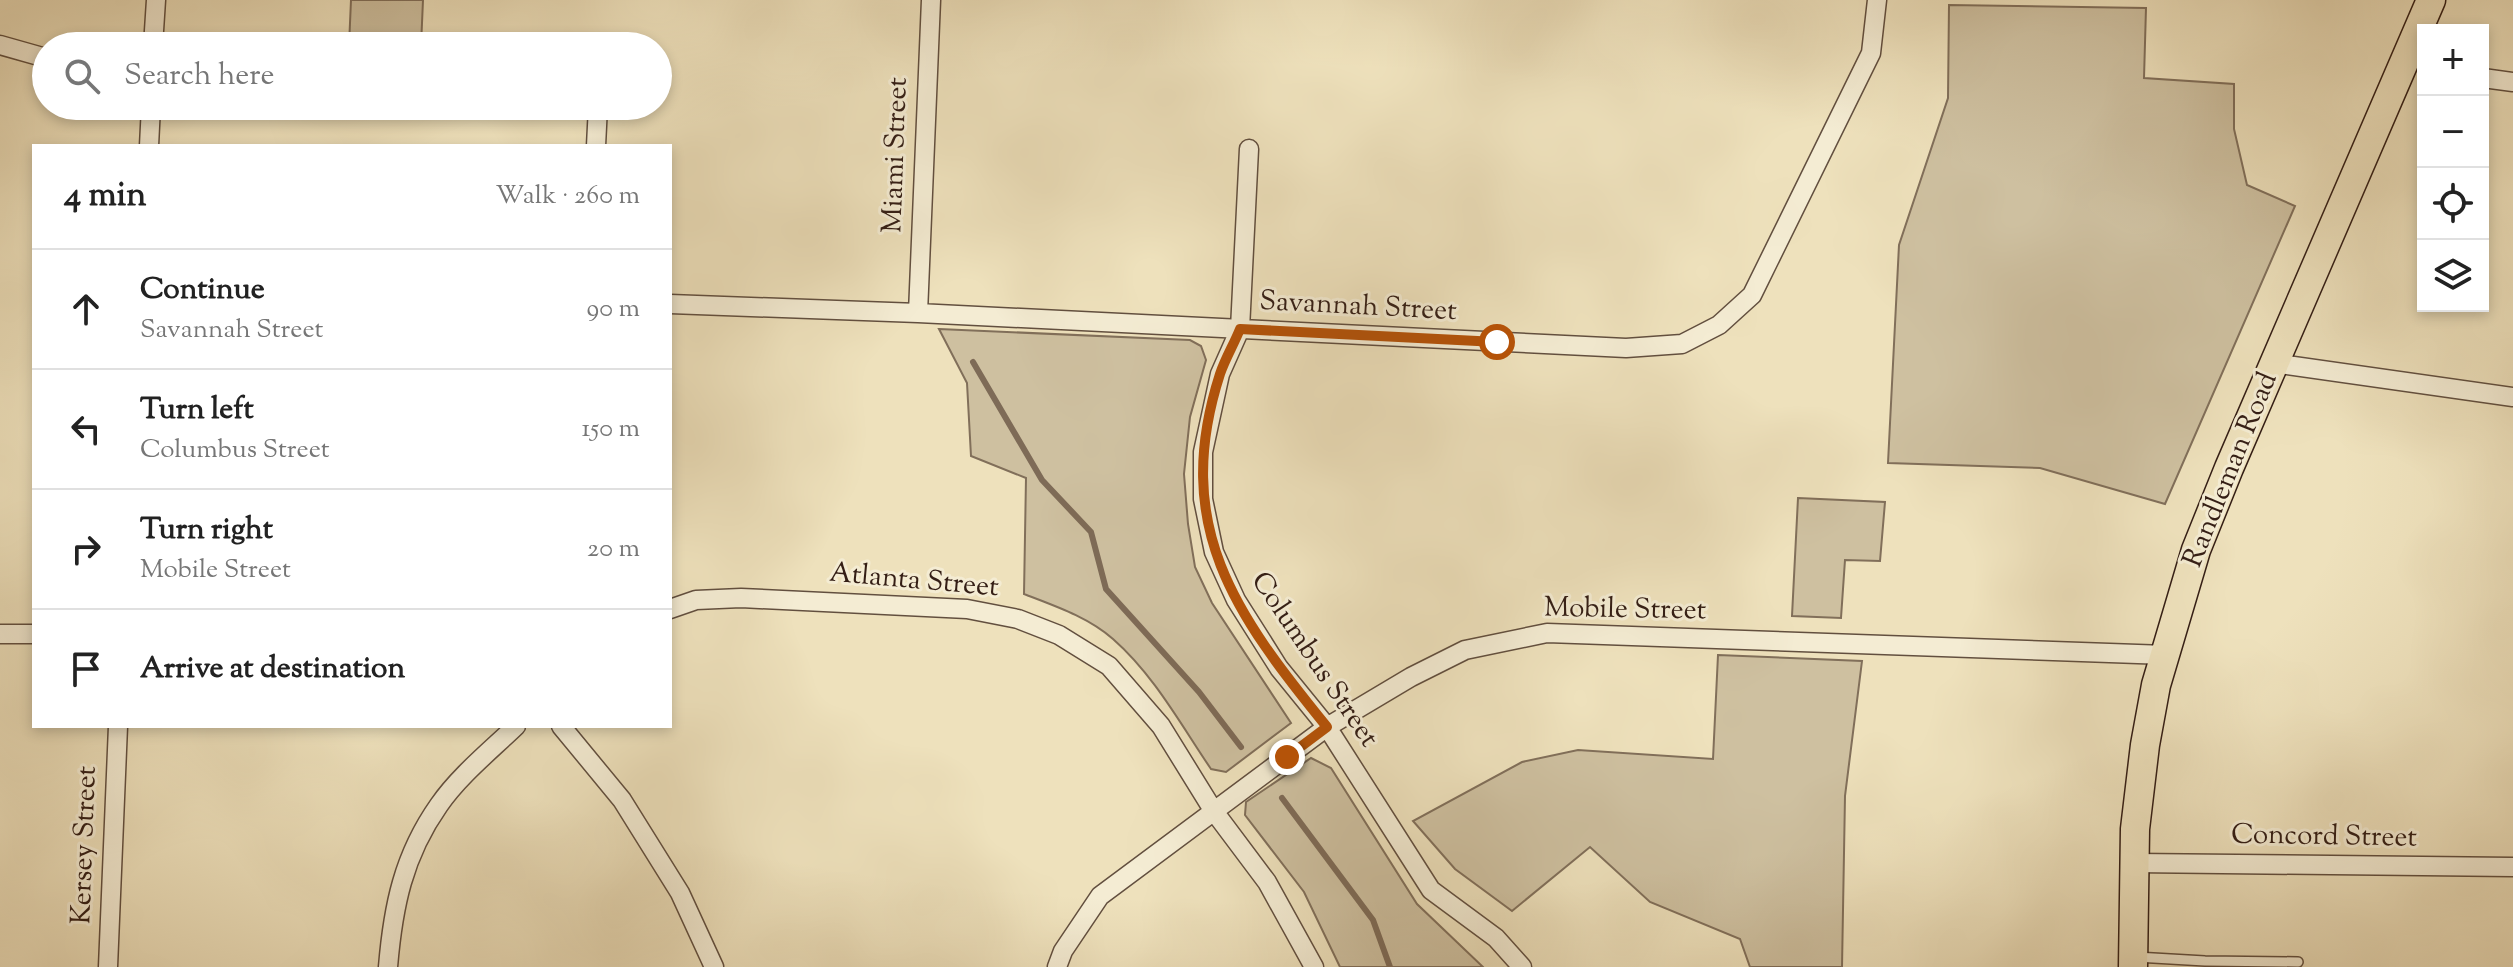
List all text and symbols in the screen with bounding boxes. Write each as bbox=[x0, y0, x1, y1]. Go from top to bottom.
map controls bbox=[2417, 24, 2489, 312]
button: + bbox=[2417, 24, 2489, 96]
search box bbox=[32, 32, 672, 120]
icon: search bbox=[60, 54, 104, 98]
text: Search here bbox=[124, 55, 274, 98]
street label: Miami Street bbox=[873, 76, 919, 234]
button: − bbox=[2417, 96, 2489, 168]
button: locate bbox=[2417, 168, 2489, 240]
text: 4 min bbox=[64, 172, 146, 221]
text: Walk · 260 m bbox=[495, 178, 640, 215]
button: layers bbox=[2417, 240, 2489, 312]
text: Continue bbox=[140, 269, 265, 312]
street label: Savannah Street bbox=[1258, 282, 1458, 332]
icon: ahead bbox=[64, 287, 108, 331]
text: 90 m bbox=[587, 291, 640, 328]
text: Savannah Street bbox=[140, 312, 323, 349]
route start bbox=[1479, 324, 1515, 360]
street label: Randleman Road bbox=[2174, 366, 2288, 574]
text: Turn left bbox=[140, 389, 254, 432]
icon: left bbox=[64, 407, 108, 451]
text: 150 m bbox=[581, 411, 640, 448]
text: Columbus Street bbox=[140, 432, 330, 469]
text: Turn right bbox=[140, 509, 273, 552]
icon: right bbox=[64, 527, 108, 571]
text: 20 m bbox=[587, 531, 640, 568]
text: Mobile Street bbox=[140, 552, 291, 589]
street label: Atlanta Street bbox=[828, 554, 1001, 608]
street label: Columbus Street bbox=[1240, 564, 1388, 756]
street label: Mobile Street bbox=[1543, 589, 1707, 631]
icon: arrive bbox=[64, 647, 108, 691]
text: Arrive at destination bbox=[140, 648, 405, 691]
route end bbox=[1269, 739, 1305, 775]
street label: Kersey Street bbox=[62, 765, 108, 925]
street label: Concord Street bbox=[2231, 815, 2418, 859]

